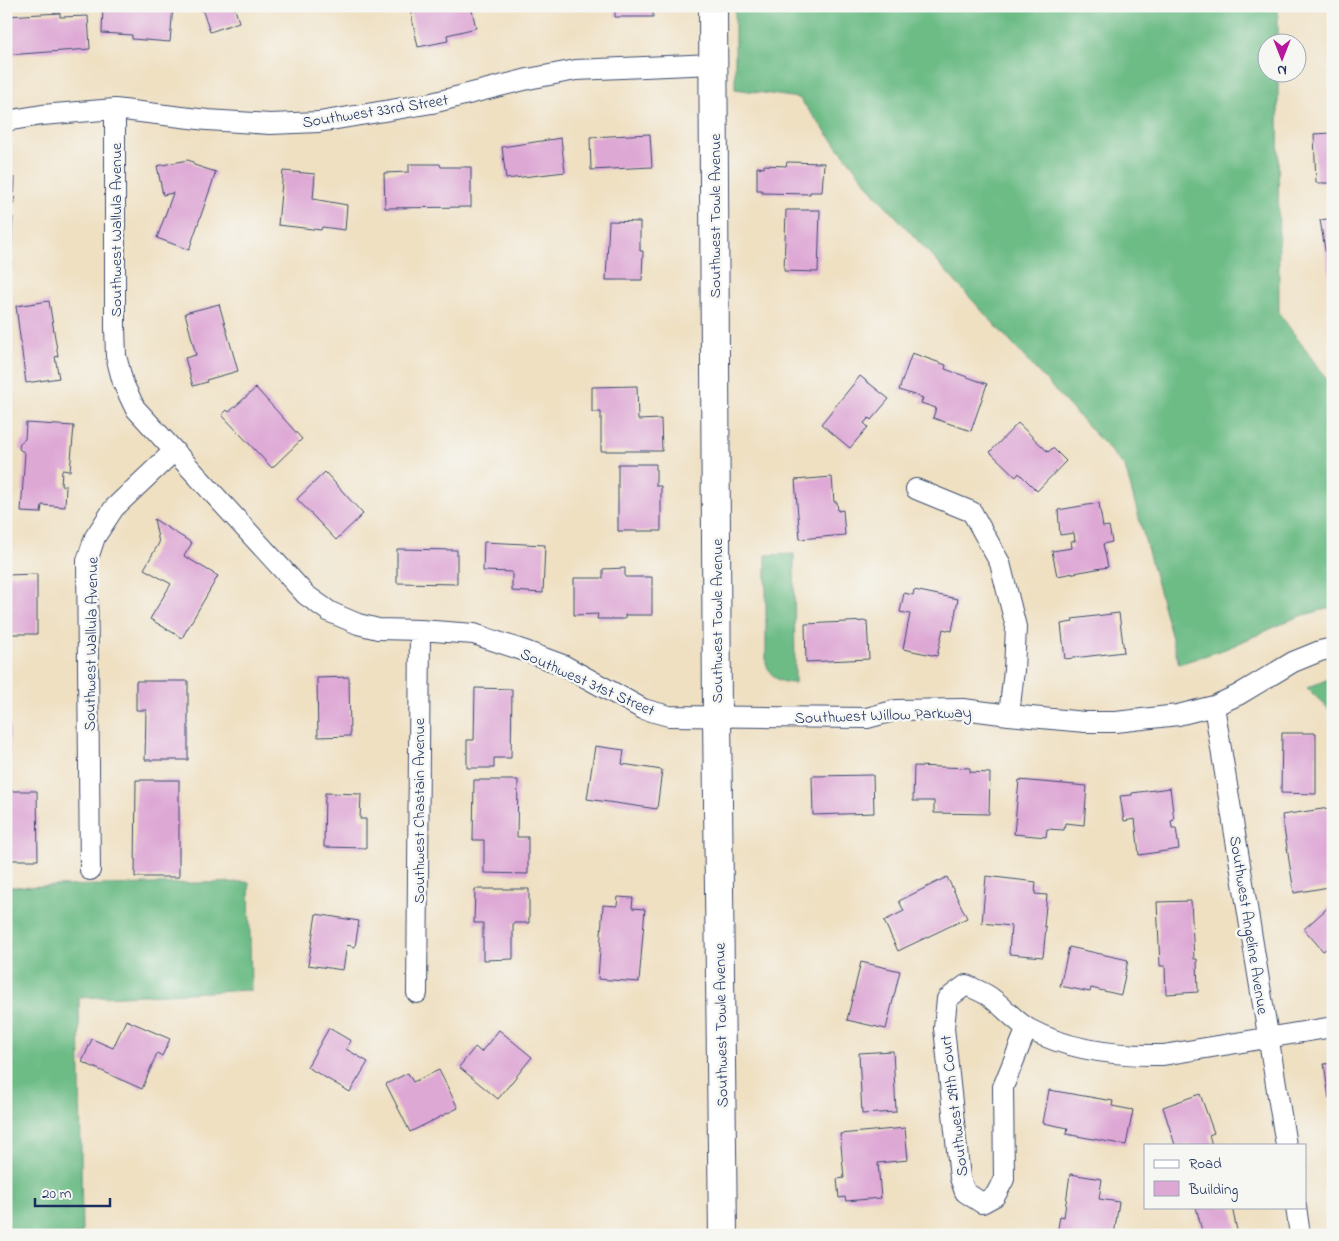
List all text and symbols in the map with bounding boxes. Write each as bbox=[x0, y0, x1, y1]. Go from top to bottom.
north arrow bbox=[1256, 32, 1306, 82]
text: N bbox=[1277, 59, 1287, 80]
street label: Southwest 33rd Street bbox=[301, 89, 451, 135]
street label: Southwest Towle Avenue bbox=[704, 133, 728, 298]
street label: Southwest Wallula Avenue bbox=[105, 142, 129, 317]
street label: Southwest Towle Avenue bbox=[706, 538, 730, 703]
street label: Southwest Wallula Avenue bbox=[78, 556, 106, 732]
street label: Southwest 31st Street bbox=[516, 642, 659, 724]
street label: Southwest Willow Parkway bbox=[794, 701, 972, 731]
street label: Southwest Chastain Avenue bbox=[408, 717, 432, 904]
street label: Southwest Angeline Avenue bbox=[1222, 834, 1274, 1017]
street label: Southwest Towle Avenue bbox=[709, 942, 735, 1107]
street label: Southwest 29th Court bbox=[934, 1033, 976, 1178]
legend bbox=[1144, 1144, 1306, 1208]
text: Road bbox=[1189, 1153, 1222, 1175]
scale bar bbox=[35, 1176, 110, 1208]
text: Building bbox=[1188, 1179, 1238, 1202]
text: 20 m bbox=[42, 1183, 72, 1205]

